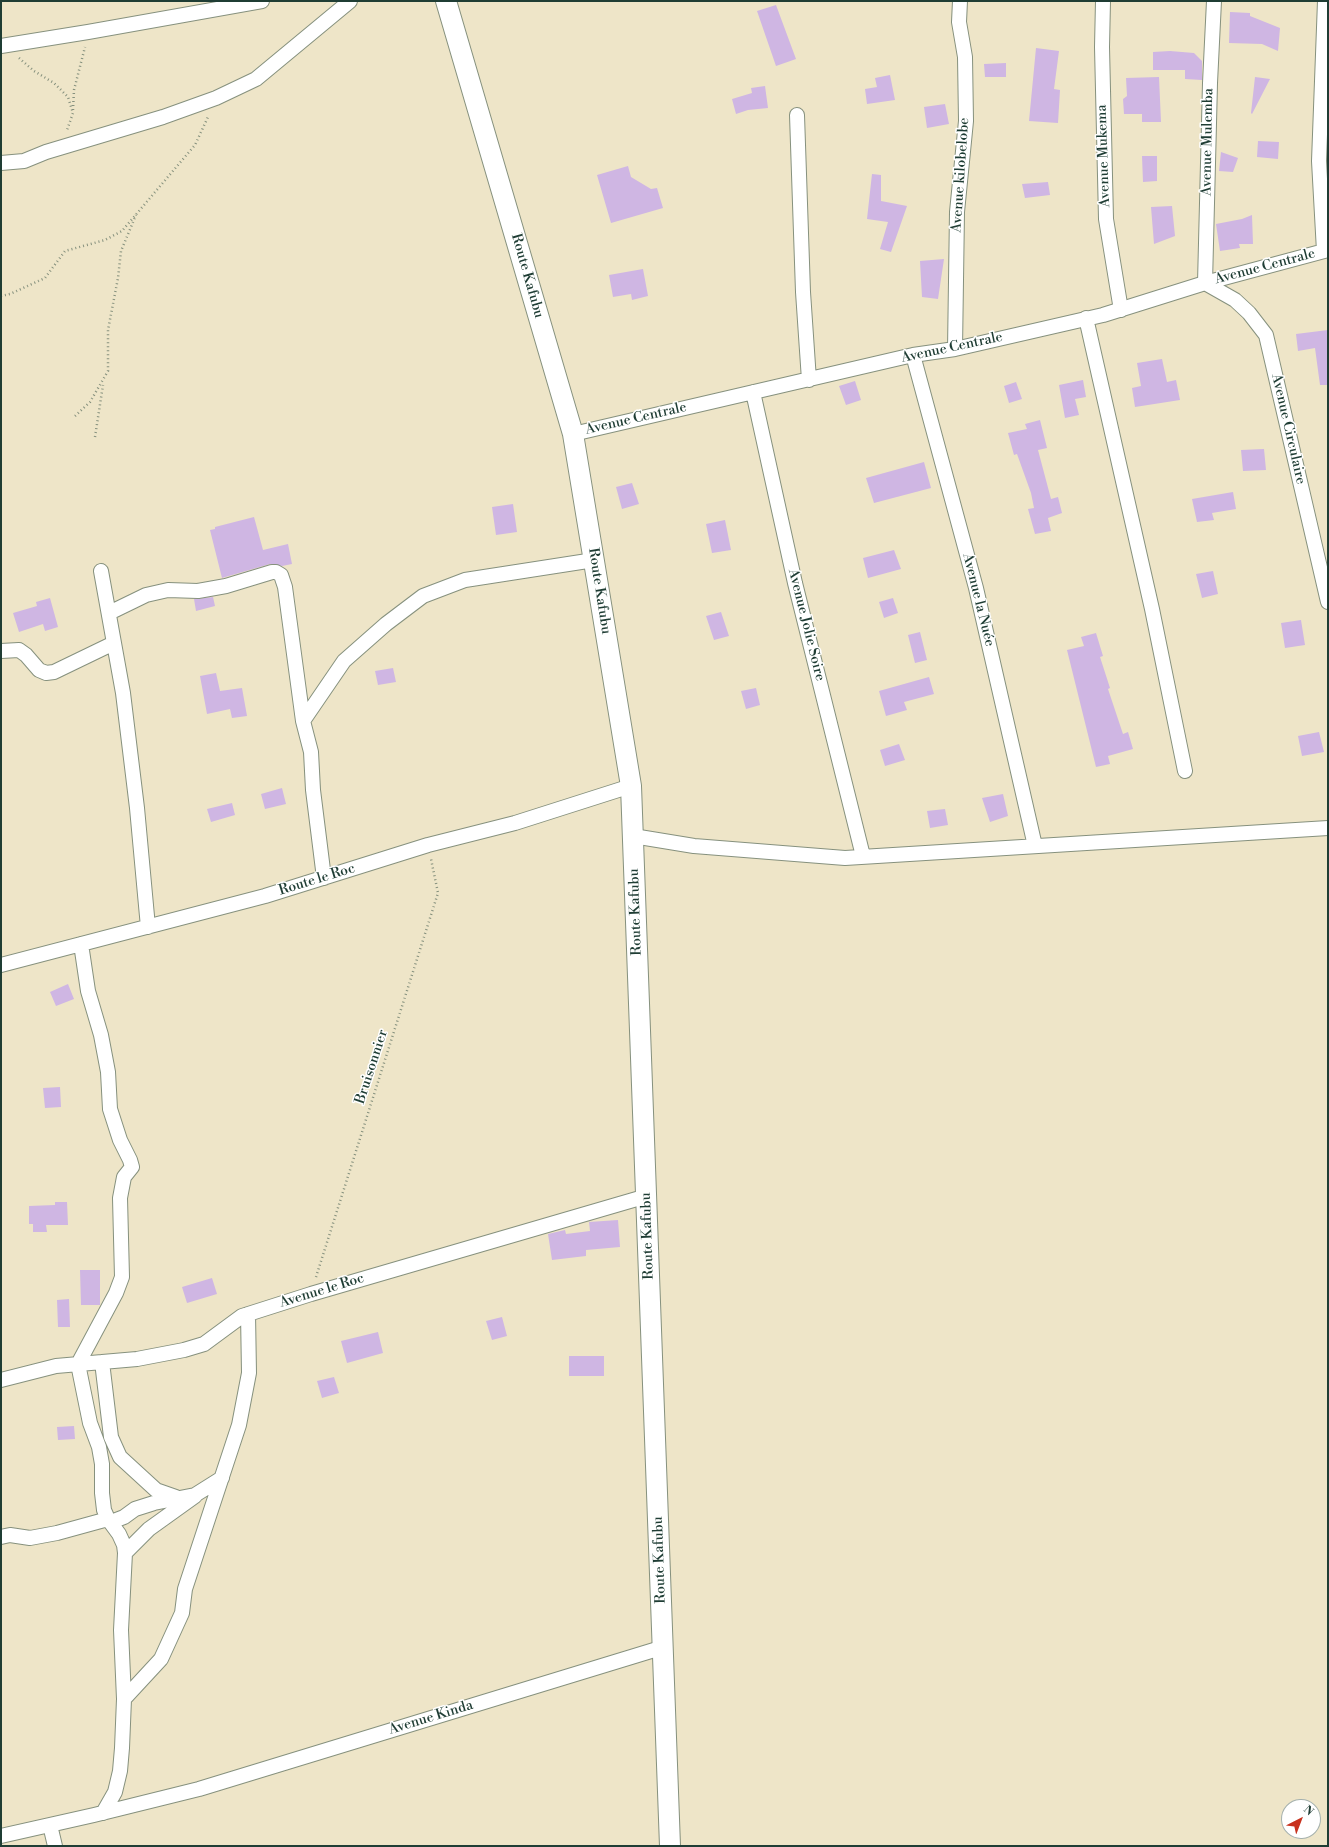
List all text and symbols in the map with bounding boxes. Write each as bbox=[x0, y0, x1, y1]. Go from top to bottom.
street label: Avenue Mulemba bbox=[1199, 88, 1217, 196]
street label: Avenue Mukema bbox=[1094, 104, 1114, 208]
street label: Avenue kilobelobe bbox=[949, 117, 973, 233]
street label: Route Kafubu bbox=[507, 232, 547, 320]
street label: Avenue Centrale bbox=[1213, 246, 1317, 288]
street label: Avenue Centrale bbox=[900, 329, 1004, 367]
street label: Avenue Circulaire bbox=[1267, 372, 1309, 486]
street label: Avenue Centrale bbox=[584, 399, 688, 439]
street label: Route Kafubu bbox=[584, 547, 614, 635]
street label: Avenue la Nuée bbox=[958, 552, 998, 648]
street label: Avenue Jolie Soire bbox=[784, 567, 828, 683]
street label: Route le Roc bbox=[277, 860, 357, 900]
street label: Route Kafubu bbox=[626, 868, 646, 956]
street label: Bruisonnier bbox=[352, 1028, 392, 1106]
street label: Route Kafubu bbox=[638, 1192, 658, 1280]
street label: Avenue le Roc bbox=[278, 1270, 366, 1312]
street label: Route Kafubu bbox=[650, 1516, 670, 1604]
street label: Avenue Kinda bbox=[387, 1697, 475, 1739]
north arrow bbox=[1281, 1799, 1321, 1839]
text: N bbox=[1300, 1803, 1316, 1819]

